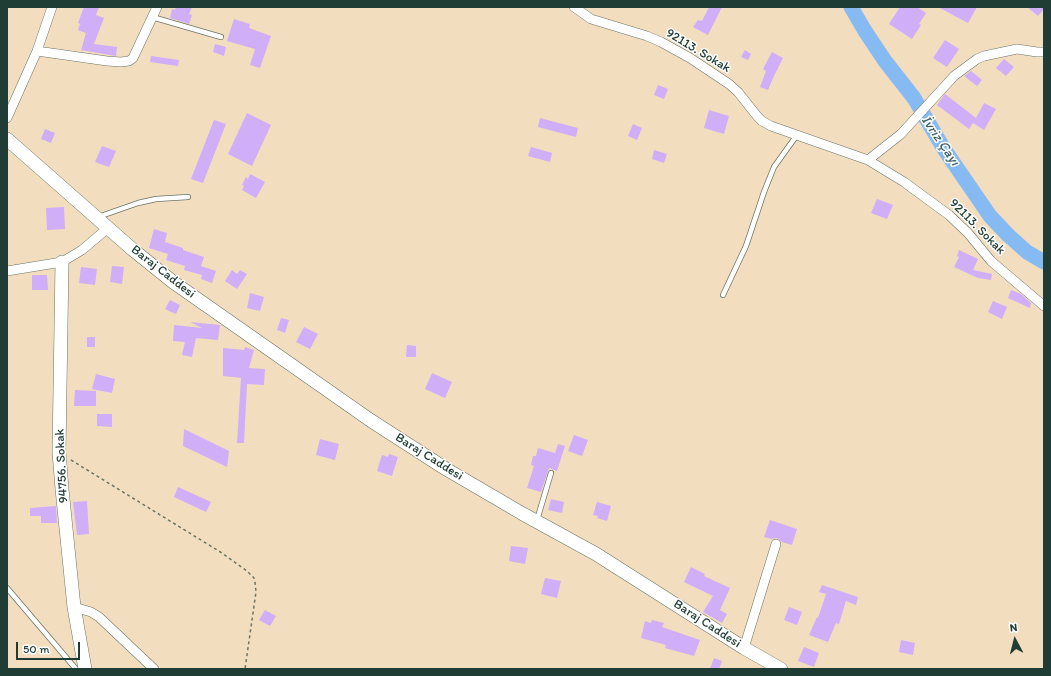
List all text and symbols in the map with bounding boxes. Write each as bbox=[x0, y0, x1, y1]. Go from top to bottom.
street label: 92113. Sokak bbox=[663, 26, 733, 76]
water label: İvriz Çayı bbox=[917, 113, 963, 169]
street label: 92113. Sokak bbox=[946, 196, 1008, 258]
street label: Baraj Caddesi bbox=[128, 242, 198, 302]
street label: 94756. Sokak bbox=[52, 428, 72, 504]
street label: Baraj Caddesi bbox=[392, 430, 466, 484]
street label: Baraj Caddesi bbox=[670, 596, 744, 652]
north arrow bbox=[995, 620, 1035, 660]
text: N bbox=[1009, 621, 1018, 634]
scale bar bbox=[18, 634, 82, 660]
text: 50 m bbox=[23, 642, 49, 656]

